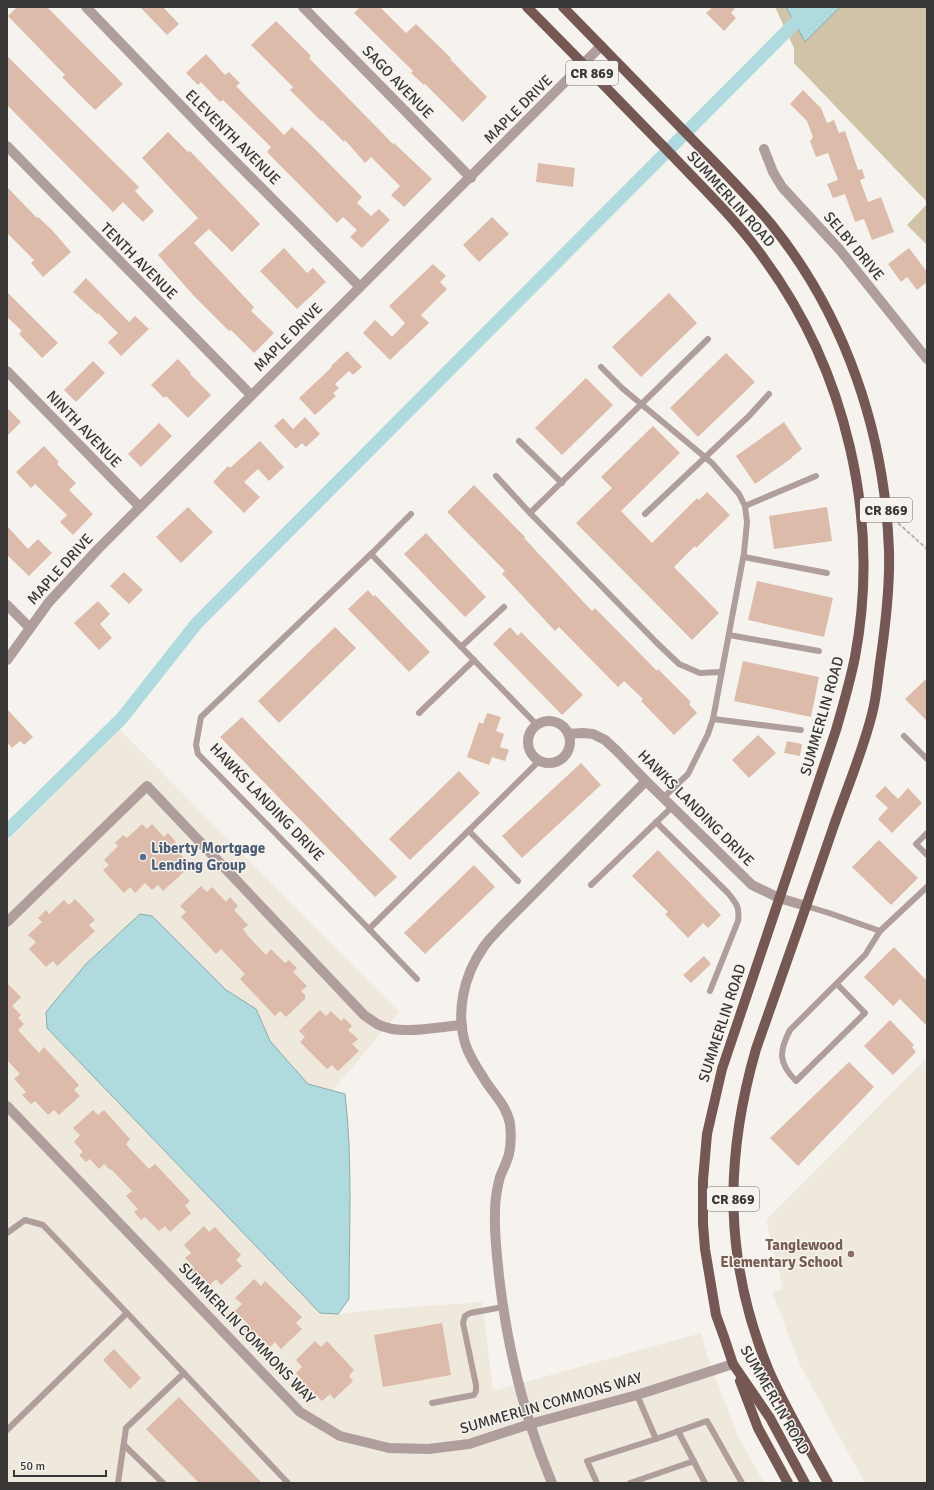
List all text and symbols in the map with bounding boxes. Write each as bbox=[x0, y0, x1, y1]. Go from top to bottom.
street label: SAGO AVENUE bbox=[359, 42, 437, 122]
road number: CR 869 bbox=[566, 61, 618, 85]
street label: MAPLE DRIVE bbox=[480, 71, 556, 147]
street label: ELEVENTH AVENUE bbox=[182, 86, 284, 188]
street label: SUMMERLIN ROAD bbox=[683, 147, 779, 251]
street label: SELBY DRIVE bbox=[820, 208, 888, 284]
street label: TENTH AVENUE bbox=[97, 219, 181, 303]
street label: MAPLE DRIVE bbox=[250, 299, 326, 375]
street label: NINTH AVENUE bbox=[43, 387, 125, 471]
road number: CR 869 bbox=[860, 498, 912, 522]
street label: MAPLE DRIVE bbox=[23, 530, 97, 608]
street label: SUMMERLIN ROAD bbox=[796, 654, 848, 778]
street label: HAWKS LANDING DRIVE bbox=[206, 739, 328, 865]
street label: HAWKS LANDING DRIVE bbox=[634, 746, 758, 870]
place label: Liberty Mortgage Lending Group bbox=[151, 839, 265, 874]
marker: Liberty Mortgage Lending Group bbox=[138, 852, 148, 862]
street label: SUMMERLIN ROAD bbox=[694, 962, 750, 1084]
road number: CR 869 bbox=[707, 1187, 759, 1211]
place label: Tanglewood Elementary School bbox=[720, 1236, 843, 1271]
marker: Tanglewood Elementary School bbox=[846, 1249, 856, 1259]
street label: SUMMERLIN COMMONS WAY bbox=[175, 1259, 319, 1407]
street label: SUMMERLIN ROAD bbox=[736, 1342, 814, 1458]
street label: SUMMERLIN COMMONS WAY bbox=[458, 1368, 645, 1438]
scale bar bbox=[14, 1452, 106, 1478]
text: 50 m bbox=[20, 1459, 45, 1474]

